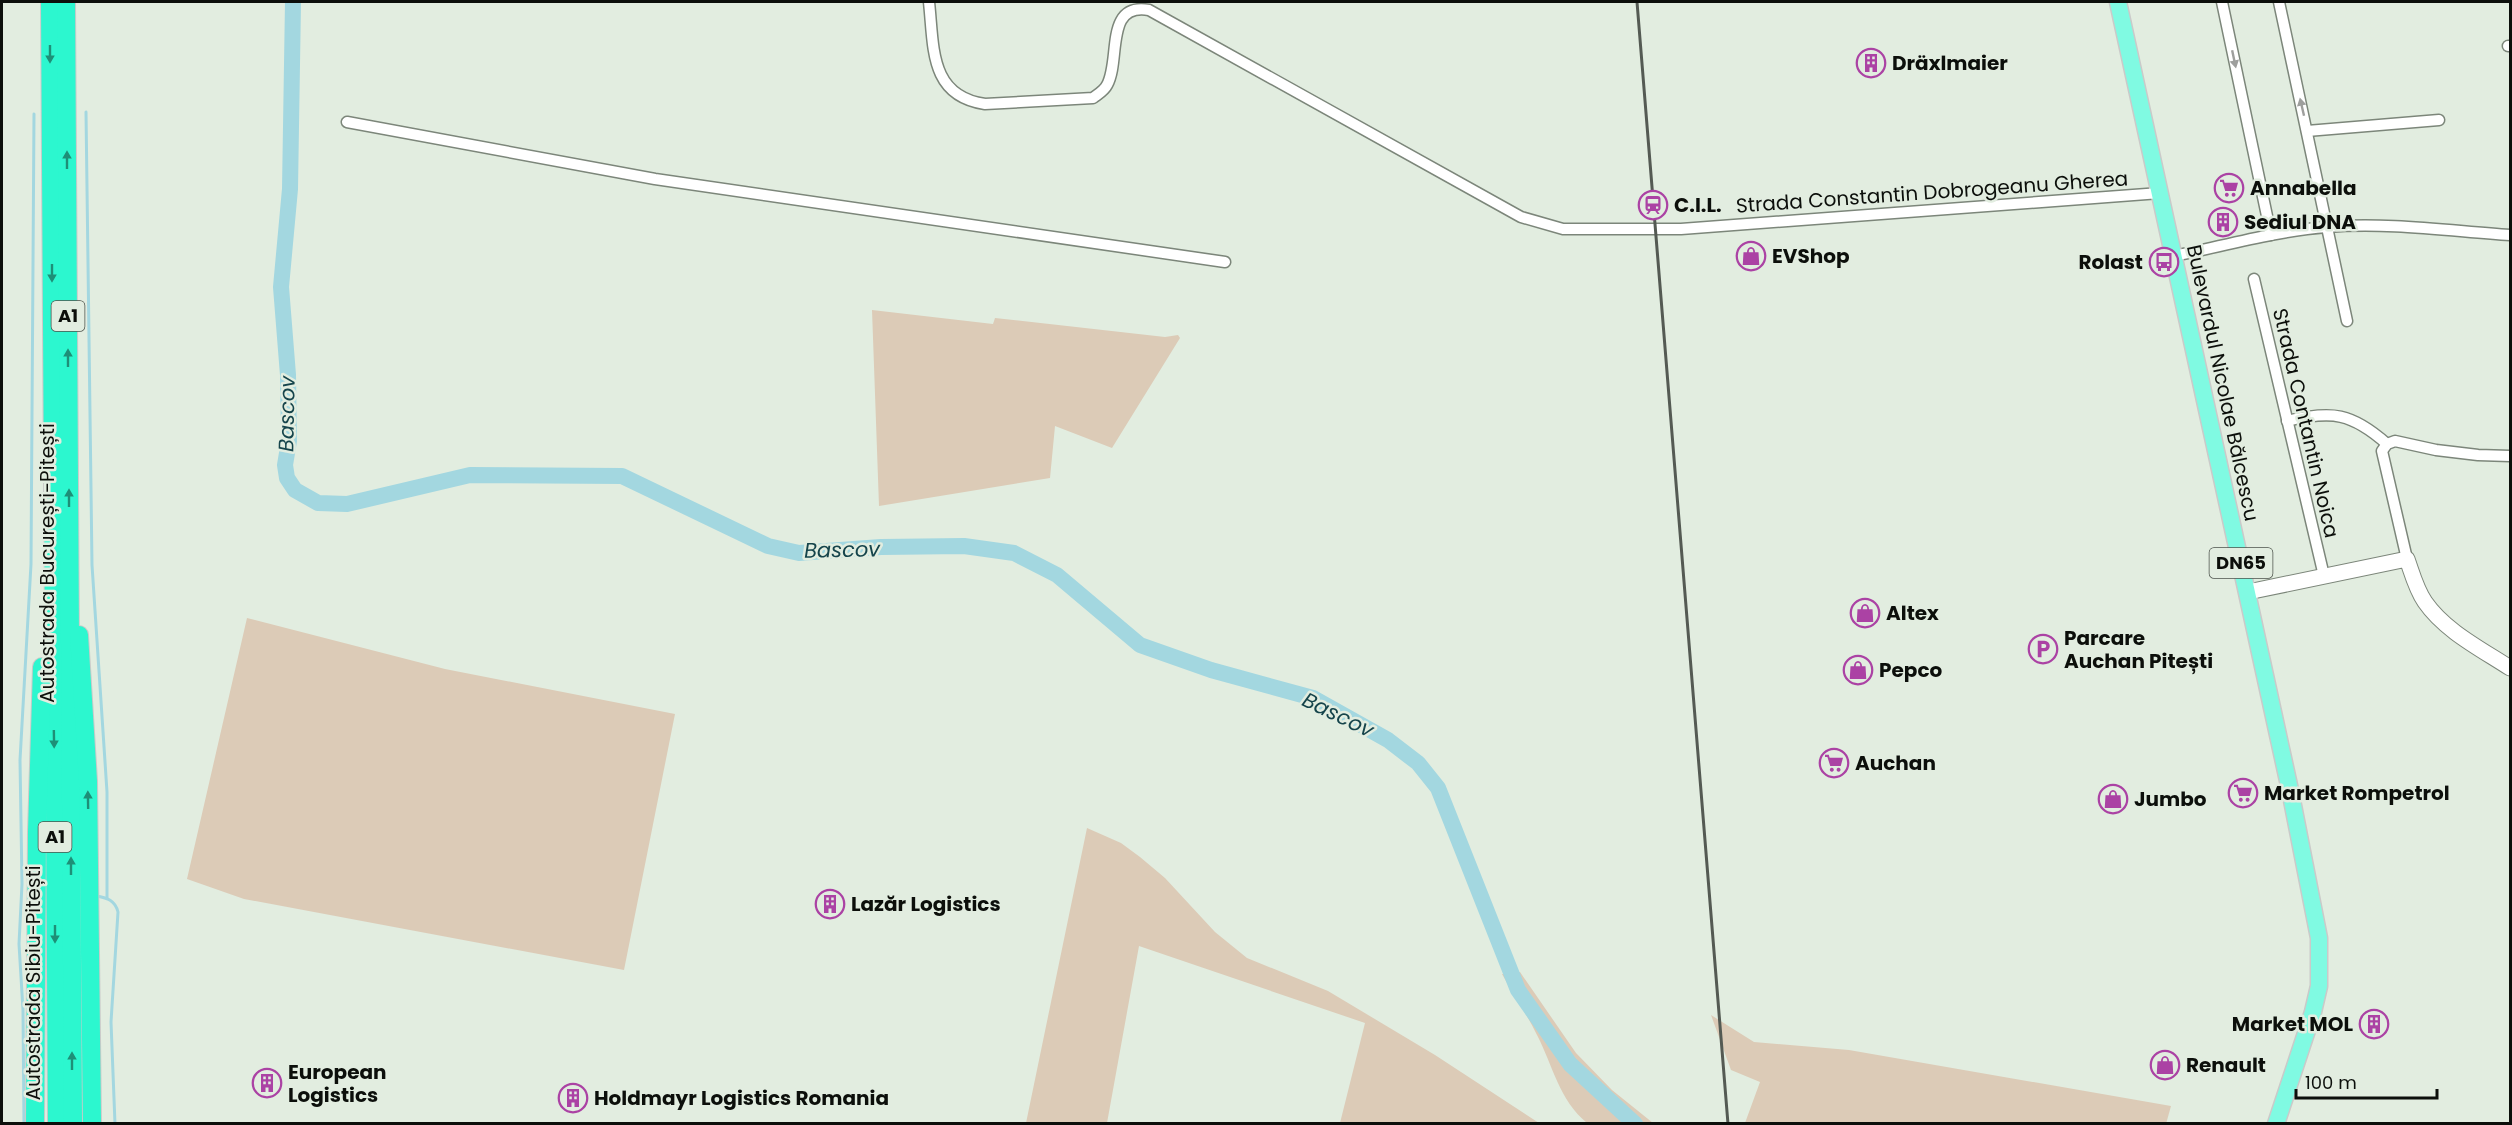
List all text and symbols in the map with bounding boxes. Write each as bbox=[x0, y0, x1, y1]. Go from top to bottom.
one-way arrow bbox=[45, 45, 55, 64]
building icon: Dräxlmaier bbox=[1855, 47, 1887, 79]
place label: Dräxlmaier bbox=[1892, 49, 2008, 77]
one-way arrow bbox=[2230, 49, 2239, 68]
one-way arrow bbox=[2297, 98, 2306, 117]
one-way arrow bbox=[62, 151, 72, 170]
street label: Strada Constantin Dobrogeanu Gherea bbox=[1735, 164, 2129, 220]
supermarket icon: Annabella bbox=[2213, 172, 2245, 204]
place label: Annabella bbox=[2250, 174, 2357, 202]
station icon: C.I.L. bbox=[1637, 189, 1669, 221]
place label: C.I.L. bbox=[1674, 191, 1722, 219]
building icon: Sediul DNA bbox=[2207, 206, 2239, 238]
place label: Sediul DNA bbox=[2244, 208, 2356, 236]
shop icon: EVShop bbox=[1735, 240, 1767, 272]
place label: EVShop bbox=[1772, 242, 1850, 270]
street label: Bulevardul Nicolae Bălcescu bbox=[2180, 242, 2266, 524]
bus stop icon: Rolast bbox=[2148, 246, 2180, 278]
place label: Rolast bbox=[2078, 248, 2143, 276]
one-way arrow bbox=[47, 264, 57, 283]
road number: A1 bbox=[52, 301, 84, 331]
street label: Strada Contantin Noica bbox=[2266, 305, 2346, 541]
one-way arrow bbox=[63, 349, 73, 368]
water label: Bascov bbox=[271, 375, 302, 452]
street label: Autostrada București-Pitești bbox=[33, 423, 61, 703]
one-way arrow bbox=[64, 488, 74, 507]
water label: Bascov bbox=[804, 534, 881, 565]
road number: DN65 bbox=[2210, 548, 2272, 578]
shop icon: Altex bbox=[1849, 597, 1881, 629]
place label: Altex bbox=[1886, 599, 1939, 627]
place label: Parcare Auchan Pitești bbox=[2064, 624, 2213, 675]
parking icon: Parcare Auchan Pitești bbox=[2027, 633, 2059, 665]
shop icon: Pepco bbox=[1842, 654, 1874, 686]
place label: Pepco bbox=[1879, 656, 1942, 684]
water label: Bascov bbox=[1298, 685, 1380, 745]
one-way arrow bbox=[49, 729, 59, 748]
supermarket icon: Auchan bbox=[1818, 747, 1850, 779]
place label: Auchan bbox=[1855, 749, 1936, 777]
supermarket icon: Market Rompetrol bbox=[2227, 777, 2259, 809]
place label: Market Rompetrol bbox=[2264, 779, 2450, 807]
shop icon: Jumbo bbox=[2097, 783, 2129, 815]
place label: Jumbo bbox=[2134, 785, 2207, 813]
one-way arrow bbox=[84, 791, 93, 810]
road number: A1 bbox=[38, 822, 72, 852]
one-way arrow bbox=[66, 856, 76, 875]
street label: Autostrada Sibiu-Pitești bbox=[19, 865, 47, 1101]
building icon: Lazăr Logistics bbox=[814, 888, 846, 920]
place label: Lazăr Logistics bbox=[851, 890, 1001, 918]
one-way arrow bbox=[50, 924, 60, 943]
building icon: Market MOL bbox=[2358, 1008, 2390, 1040]
place label: Market MOL bbox=[2232, 1010, 2353, 1038]
shop icon: Renault bbox=[2149, 1049, 2181, 1081]
one-way arrow bbox=[67, 1051, 77, 1070]
place label: Renault bbox=[2186, 1051, 2266, 1079]
place label: European Logistics bbox=[288, 1058, 387, 1109]
scale bar bbox=[2296, 1062, 2437, 1100]
building icon: European Logistics bbox=[251, 1067, 283, 1099]
text: 100 m bbox=[2305, 1070, 2357, 1095]
building icon: Holdmayr Logistics Romania bbox=[557, 1082, 589, 1114]
place label: Holdmayr Logistics Romania bbox=[594, 1084, 889, 1112]

